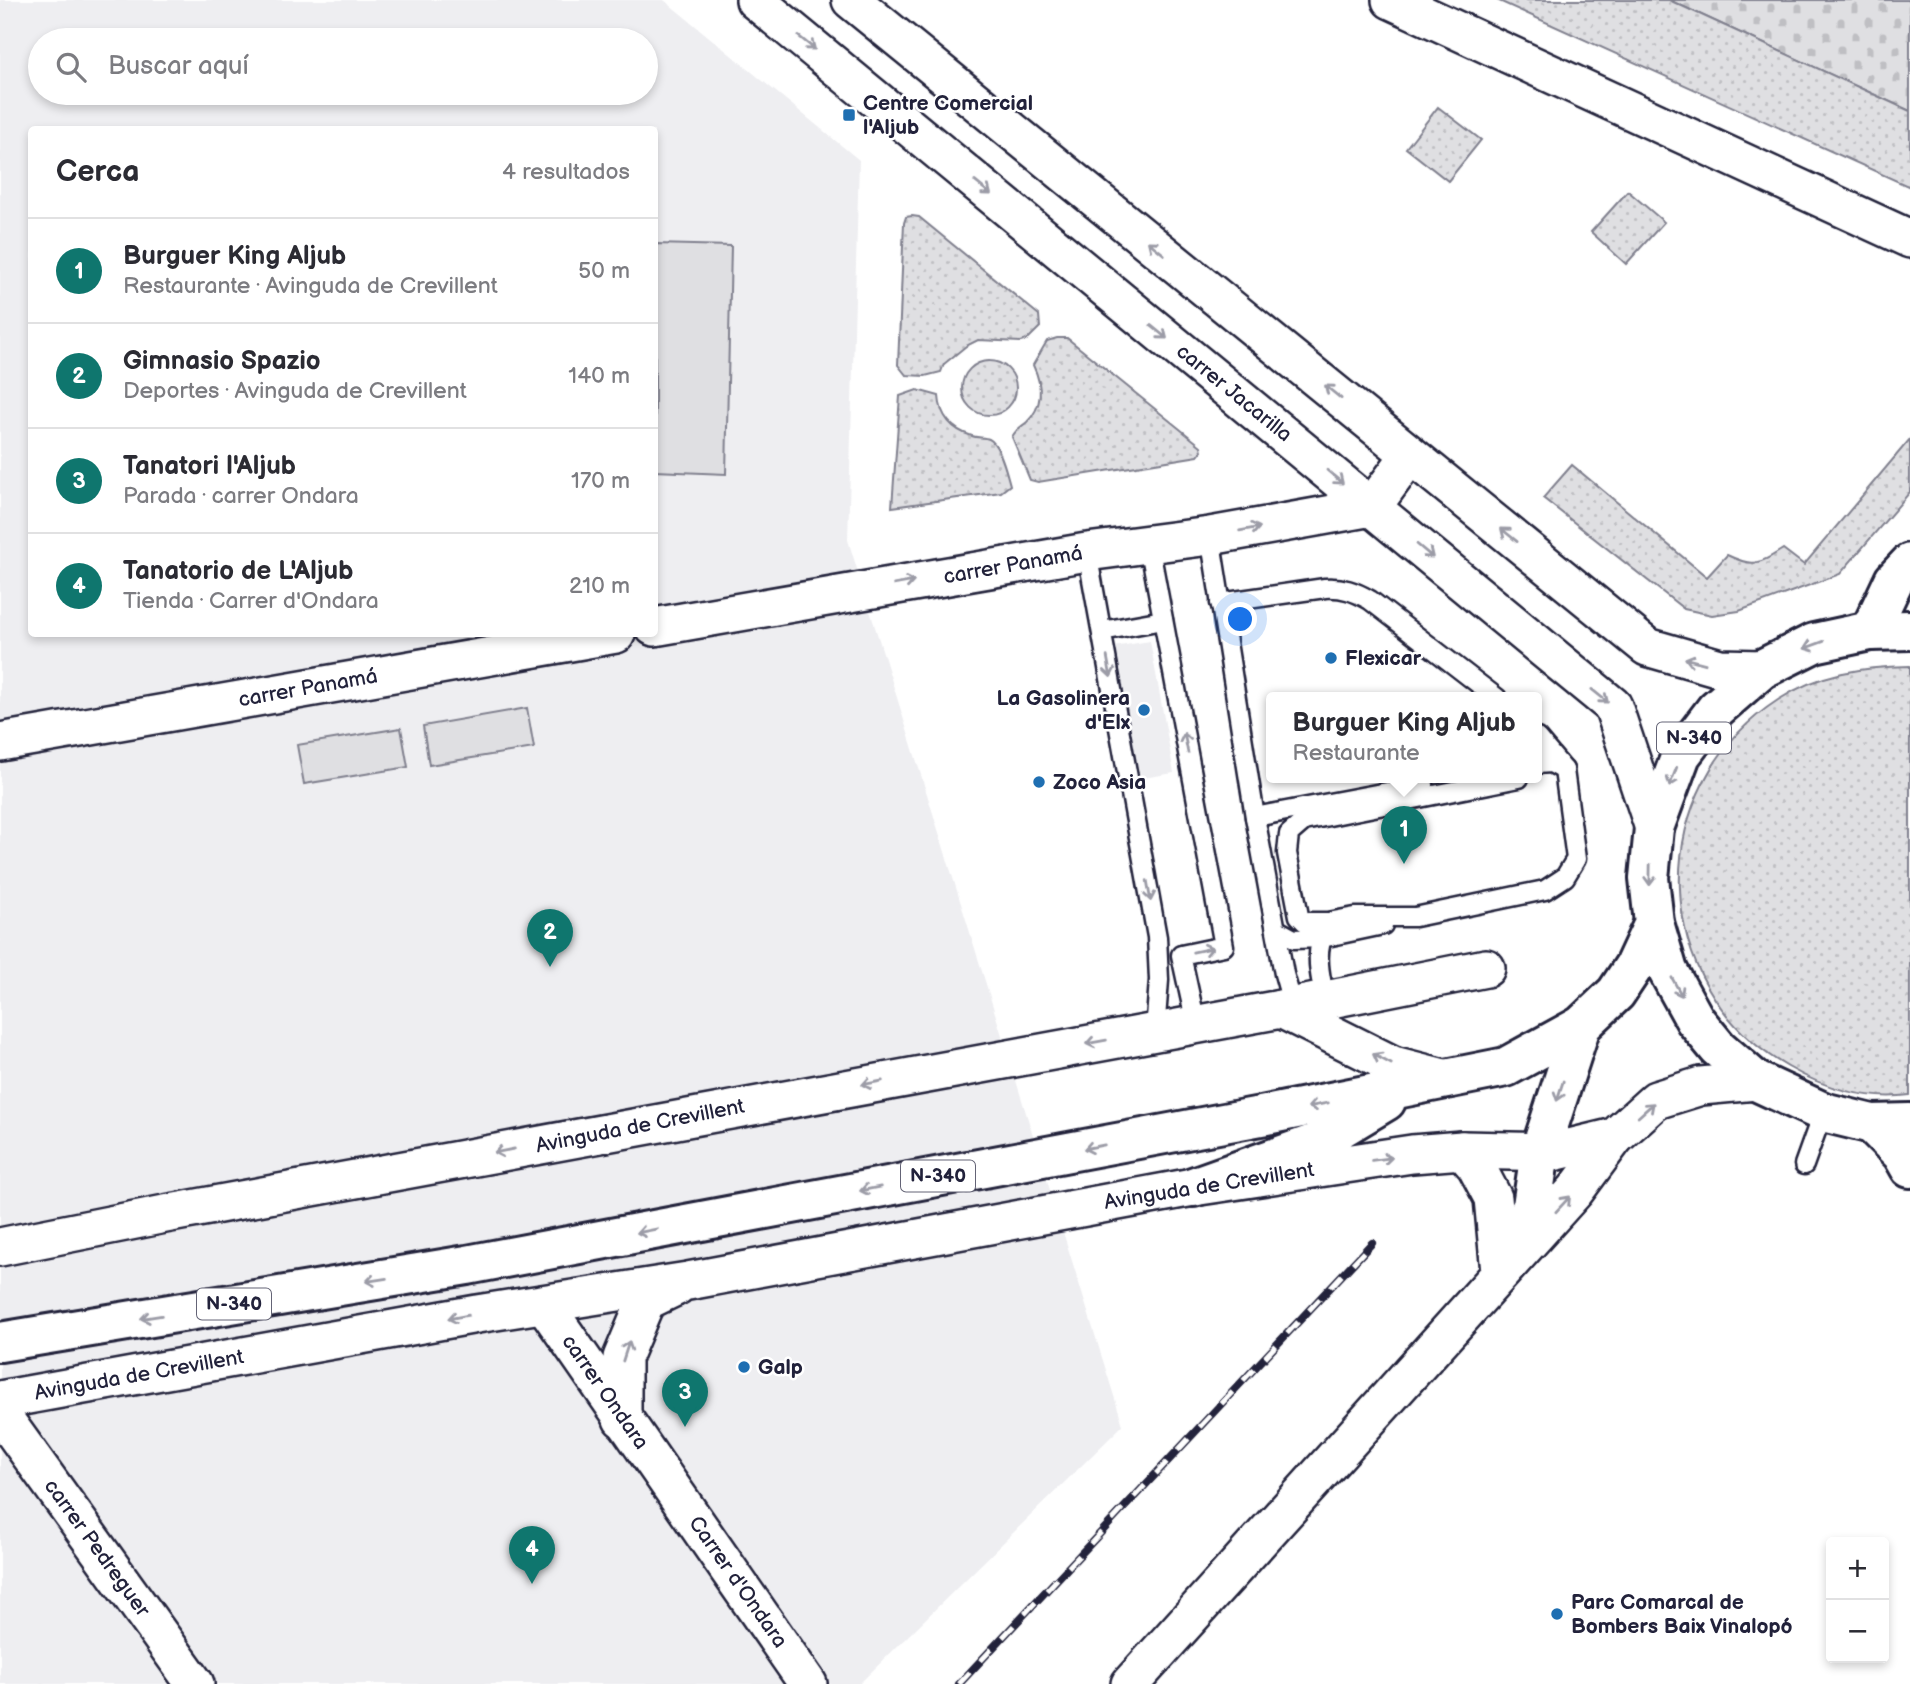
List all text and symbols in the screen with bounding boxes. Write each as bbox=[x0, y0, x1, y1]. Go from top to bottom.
search box bbox=[28, 28, 658, 105]
one-way arrow bbox=[798, 36, 816, 51]
icon: search bbox=[52, 48, 90, 86]
text: Buscar aquí bbox=[108, 51, 249, 82]
place label: Centre Comercial l'Aljub bbox=[863, 91, 1033, 140]
marker: Centre Comercial l'Aljub bbox=[841, 107, 857, 123]
text: Cerca bbox=[56, 154, 139, 190]
text: 4 resultados bbox=[502, 158, 630, 186]
one-way arrow bbox=[974, 180, 992, 195]
one-way arrow bbox=[1148, 240, 1166, 256]
text: Burguer King Aljub bbox=[123, 241, 346, 272]
text: 1 bbox=[74, 257, 84, 285]
text: 50 m bbox=[578, 257, 630, 285]
text: Restaurante · Avinguda de Crevillent bbox=[123, 272, 498, 300]
one-way arrow bbox=[1150, 324, 1168, 340]
street label: carrer Jacarilla bbox=[1171, 339, 1297, 447]
text: Gimnasio Spazio bbox=[123, 346, 321, 377]
text: 2 bbox=[72, 362, 86, 390]
text: 140 m bbox=[568, 362, 630, 390]
text: Deportes · Avinguda de Crevillent bbox=[123, 377, 467, 405]
one-way arrow bbox=[1324, 384, 1342, 399]
text: Tanatori l'Aljub bbox=[123, 451, 296, 482]
text: 3 bbox=[72, 467, 86, 495]
text: 170 m bbox=[571, 467, 630, 495]
one-way arrow bbox=[1325, 469, 1343, 484]
text: Parada · carrer Ondara bbox=[123, 482, 359, 510]
one-way arrow bbox=[1238, 522, 1261, 536]
one-way arrow bbox=[1501, 528, 1519, 543]
street label: carrer Panamá bbox=[942, 540, 1084, 590]
one-way arrow bbox=[1415, 543, 1433, 559]
text: Tanatorio de L'Aljub bbox=[123, 556, 354, 587]
text: 4 bbox=[72, 572, 86, 600]
text: 210 m bbox=[569, 572, 630, 600]
one-way arrow bbox=[892, 576, 915, 589]
text: Tienda · Carrer d'Ondara bbox=[123, 587, 379, 615]
your location bbox=[1223, 602, 1257, 636]
one-way arrow bbox=[1804, 640, 1826, 652]
place label: Flexicar bbox=[1345, 646, 1422, 671]
marker: Flexicar bbox=[1323, 650, 1339, 666]
one-way arrow bbox=[1684, 654, 1707, 667]
one-way arrow bbox=[1103, 655, 1116, 678]
street label: carrer Panamá bbox=[237, 663, 379, 713]
place label: La Gasolinera d'Elx bbox=[997, 686, 1131, 735]
one-way arrow bbox=[1591, 688, 1609, 704]
popup bbox=[1266, 692, 1542, 783]
marker: La Gasolinera d'Elx bbox=[1136, 702, 1152, 718]
text: Burguer King Aljub bbox=[1292, 708, 1516, 739]
road number: N-340 bbox=[1657, 722, 1731, 754]
one-way arrow bbox=[1179, 732, 1192, 755]
text: Restaurante bbox=[1292, 739, 1420, 767]
one-way arrow bbox=[1666, 765, 1679, 787]
place label: Zoco Asia bbox=[1053, 770, 1146, 795]
marker: Zoco Asia bbox=[1031, 774, 1047, 790]
pin: 1 bbox=[1381, 806, 1427, 864]
one-way arrow bbox=[1644, 864, 1657, 887]
one-way arrow bbox=[1143, 879, 1156, 902]
pin: 2 bbox=[527, 909, 573, 967]
one-way arrow bbox=[1191, 943, 1214, 957]
one-way arrow bbox=[1671, 976, 1684, 997]
one-way arrow bbox=[1085, 1036, 1108, 1050]
one-way arrow bbox=[1373, 1052, 1393, 1066]
one-way arrow bbox=[862, 1077, 884, 1090]
one-way arrow bbox=[1552, 1080, 1565, 1102]
street label: Avinguda de Crevillent bbox=[534, 1093, 747, 1159]
one-way arrow bbox=[1307, 1099, 1330, 1112]
one-way arrow bbox=[1636, 1102, 1654, 1118]
one-way arrow bbox=[1083, 1141, 1106, 1154]
one-way arrow bbox=[493, 1145, 516, 1159]
one-way arrow bbox=[1370, 1152, 1393, 1165]
street label: Avinguda de Crevillent bbox=[1102, 1157, 1316, 1215]
road number: N-340 bbox=[901, 1160, 975, 1192]
one-way arrow bbox=[860, 1183, 882, 1196]
one-way arrow bbox=[1555, 1195, 1571, 1213]
one-way arrow bbox=[636, 1225, 659, 1238]
one-way arrow bbox=[365, 1274, 388, 1287]
road number: N-340 bbox=[197, 1288, 271, 1320]
one-way arrow bbox=[140, 1311, 163, 1324]
one-way arrow bbox=[447, 1311, 470, 1324]
street label: carrer Ondara bbox=[556, 1330, 654, 1454]
one-way arrow bbox=[621, 1341, 633, 1363]
street label: Avinguda de Crevillent bbox=[32, 1344, 246, 1406]
place label: Galp bbox=[758, 1355, 803, 1380]
marker: Galp bbox=[736, 1359, 752, 1375]
pin: 3 bbox=[662, 1369, 708, 1427]
street label: carrer Pedreguer bbox=[39, 1474, 156, 1622]
street label: Carrer d'Ondara bbox=[683, 1511, 793, 1653]
pin: 4 bbox=[509, 1526, 555, 1584]
map controls bbox=[1826, 1537, 1889, 1663]
button: + bbox=[1826, 1537, 1889, 1600]
place label: Parc Comarcal de Bombers Baix Vinalopó bbox=[1571, 1590, 1793, 1639]
button: − bbox=[1826, 1600, 1889, 1663]
marker: Parc Comarcal de Bombers Baix Vinalopó bbox=[1549, 1606, 1565, 1622]

